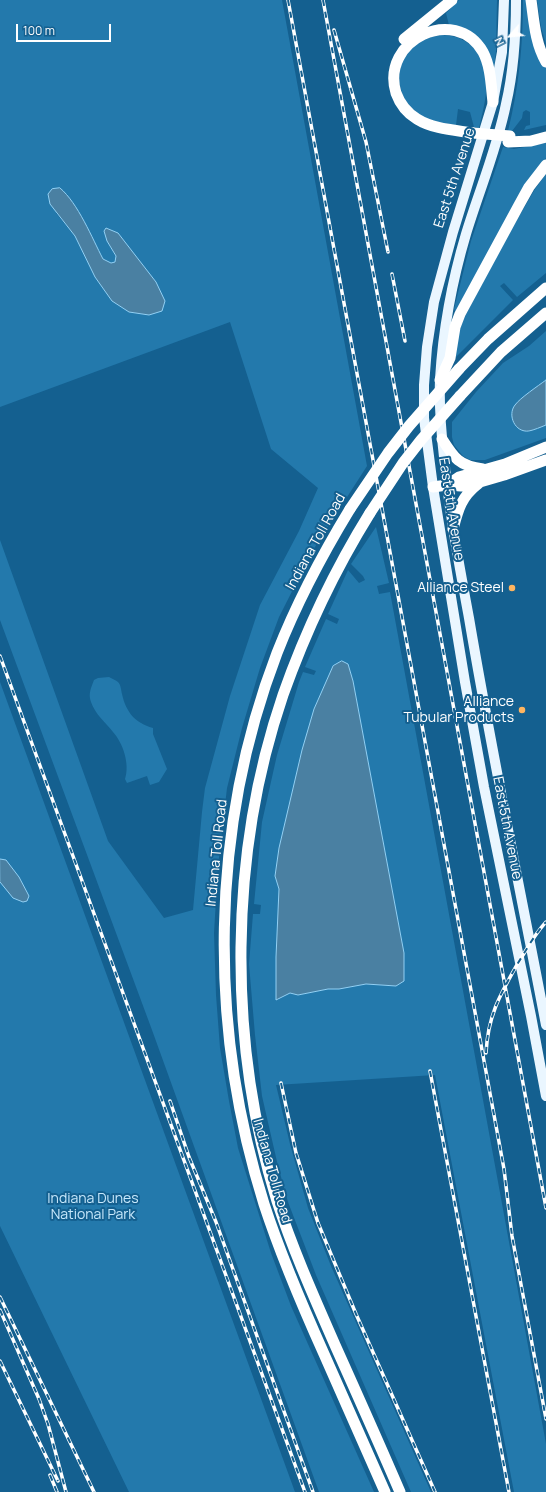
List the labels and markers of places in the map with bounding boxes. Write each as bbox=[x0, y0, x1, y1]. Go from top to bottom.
place label: Alliance Steel bbox=[417, 580, 504, 596]
marker: Alliance Steel bbox=[507, 583, 517, 593]
place label: Alliance Tubular Products bbox=[404, 694, 514, 726]
marker: Alliance Tubular Products bbox=[517, 705, 527, 715]

